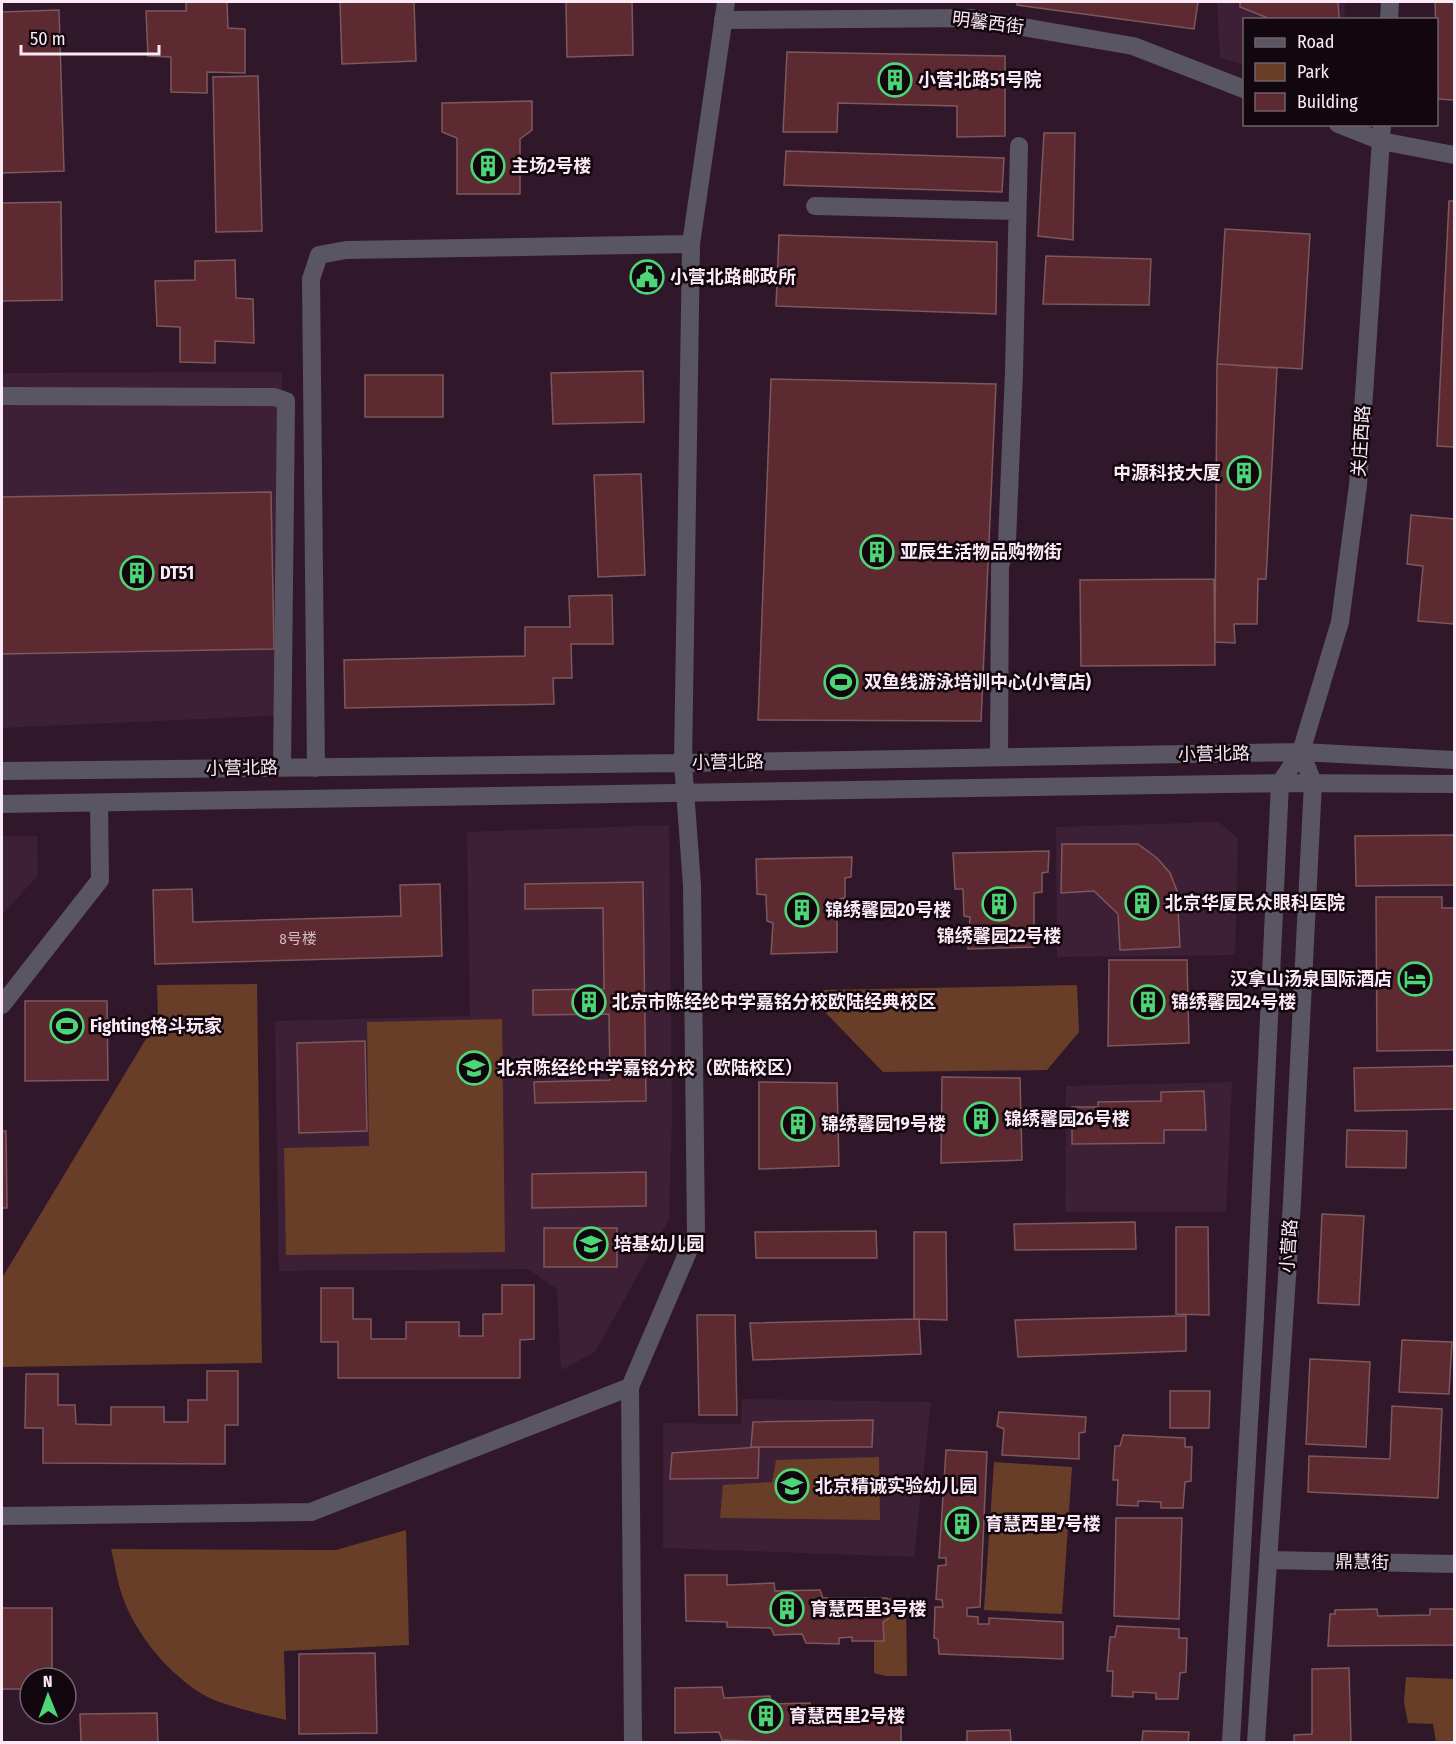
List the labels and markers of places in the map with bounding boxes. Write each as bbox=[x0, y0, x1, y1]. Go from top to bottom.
building icon: 小营北路51号院 bbox=[877, 62, 913, 98]
place label: 小营北路51号院 bbox=[918, 69, 1041, 91]
building icon: 主场2号楼 bbox=[470, 148, 506, 184]
place label: 主场2号楼 bbox=[511, 155, 591, 177]
public building icon: 小营北路邮政所 bbox=[629, 259, 665, 295]
place label: 小营北路邮政所 bbox=[670, 266, 796, 288]
building icon: 中源科技大厦 bbox=[1226, 455, 1262, 491]
place label: 中源科技大厦 bbox=[1113, 462, 1221, 484]
building icon: 亚辰生活物品购物街 bbox=[859, 534, 895, 570]
place label: 亚辰生活物品购物街 bbox=[900, 541, 1062, 563]
building icon: DT51 bbox=[119, 555, 155, 591]
place label: DT51 bbox=[160, 562, 194, 584]
sports icon: 双鱼线游泳培训中心(小营店) bbox=[823, 664, 859, 700]
place label: 双鱼线游泳培训中心(小营店) bbox=[864, 671, 1091, 693]
building icon: 北京华厦民众眼科医院 bbox=[1124, 885, 1160, 921]
building icon: 锦绣馨园22号楼 bbox=[981, 886, 1017, 922]
building icon: 锦绣馨园20号楼 bbox=[784, 892, 820, 928]
place label: 北京华厦民众眼科医院 bbox=[1165, 892, 1345, 914]
place label: 锦绣馨园20号楼 bbox=[825, 899, 951, 921]
place label: 锦绣馨园22号楼 bbox=[937, 925, 1061, 947]
hotel icon: 汉拿山汤泉国际酒店 bbox=[1397, 961, 1433, 997]
place label: 汉拿山汤泉国际酒店 bbox=[1230, 968, 1392, 990]
building icon: 北京市陈经纶中学嘉铭分校欧陆经典校区 bbox=[571, 984, 607, 1020]
building icon: 锦绣馨园24号楼 bbox=[1130, 984, 1166, 1020]
place label: 北京市陈经纶中学嘉铭分校欧陆经典校区 bbox=[612, 991, 936, 1013]
place label: 锦绣馨园24号楼 bbox=[1171, 991, 1296, 1013]
sports icon: Fighting格斗玩家 bbox=[49, 1008, 85, 1044]
place label: Fighting格斗玩家 bbox=[90, 1015, 222, 1037]
school or university icon: 北京陈经纶中学嘉铭分校（欧陆校区） bbox=[456, 1050, 492, 1086]
place label: 北京陈经纶中学嘉铭分校（欧陆校区） bbox=[497, 1057, 803, 1079]
building icon: 锦绣馨园26号楼 bbox=[963, 1101, 999, 1137]
building icon: 锦绣馨园19号楼 bbox=[780, 1106, 816, 1142]
place label: 锦绣馨园26号楼 bbox=[1004, 1108, 1130, 1130]
place label: 锦绣馨园19号楼 bbox=[821, 1113, 946, 1135]
school or university icon: 培基幼儿园 bbox=[573, 1226, 609, 1262]
place label: 培基幼儿园 bbox=[614, 1233, 704, 1255]
school or university icon: 北京精诚实验幼儿园 bbox=[774, 1468, 810, 1504]
place label: 北京精诚实验幼儿园 bbox=[815, 1475, 977, 1497]
building icon: 育慧西里7号楼 bbox=[944, 1506, 980, 1542]
place label: 育慧西里7号楼 bbox=[985, 1513, 1101, 1535]
building icon: 育慧西里3号楼 bbox=[769, 1591, 805, 1627]
place label: 育慧西里3号楼 bbox=[810, 1598, 927, 1620]
building icon: 育慧西里2号楼 bbox=[748, 1698, 784, 1734]
place label: 育慧西里2号楼 bbox=[789, 1705, 905, 1727]

